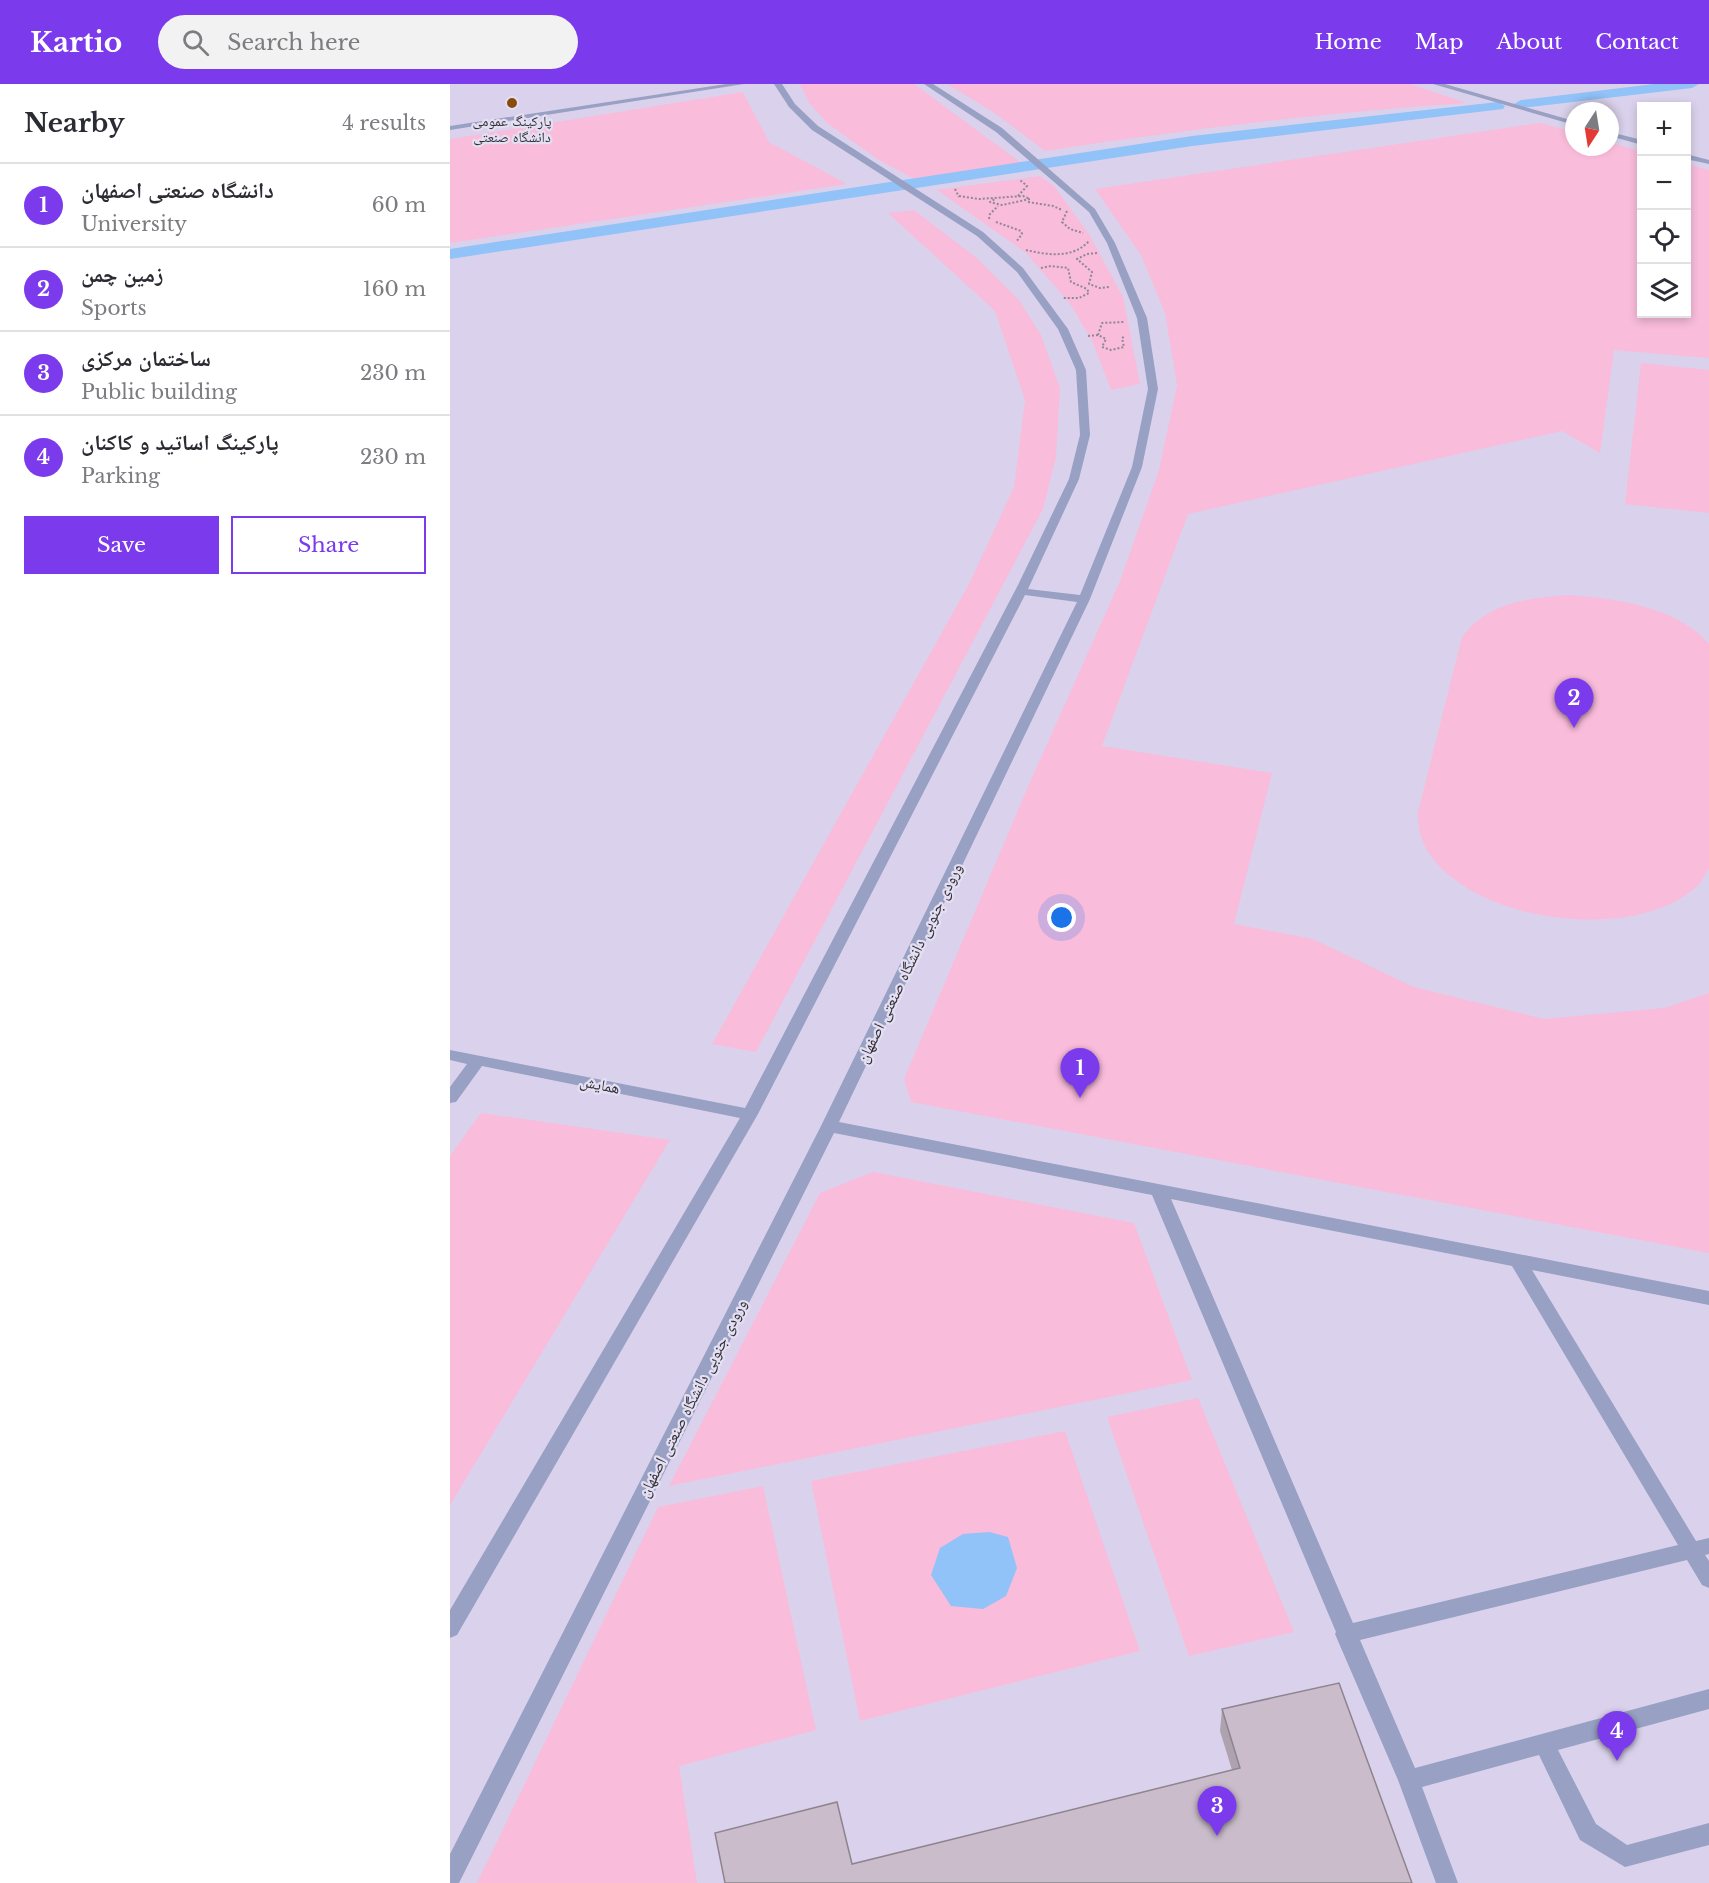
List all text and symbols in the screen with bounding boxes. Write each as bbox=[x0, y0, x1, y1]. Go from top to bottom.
search box bbox=[158, 15, 578, 69]
text: Kartio bbox=[30, 25, 122, 60]
icon: search bbox=[179, 26, 212, 59]
text: Search here bbox=[227, 29, 360, 56]
text: Home bbox=[1315, 29, 1382, 55]
text: Map bbox=[1415, 29, 1463, 55]
text: About bbox=[1496, 29, 1562, 55]
text: Contact bbox=[1595, 29, 1679, 55]
marker: پارکینگ عمومی دانشگاه صنعتی bbox=[505, 96, 519, 110]
north arrow bbox=[1565, 102, 1619, 156]
map controls bbox=[1637, 102, 1691, 318]
button: + bbox=[1637, 102, 1691, 156]
text: Nearby bbox=[24, 107, 125, 139]
text: 4 results bbox=[342, 111, 426, 135]
place label: پارکینگ عمومی دانشگاه صنعتی bbox=[473, 112, 552, 146]
button: − bbox=[1637, 156, 1691, 210]
text: دانشگاه صنعتی اصفهان bbox=[81, 177, 274, 204]
text: 1 bbox=[39, 193, 48, 217]
text: 60 m bbox=[372, 193, 426, 217]
button: locate bbox=[1637, 210, 1691, 264]
text: University bbox=[81, 212, 187, 236]
text: زمین چمن bbox=[81, 261, 163, 288]
button: layers bbox=[1637, 264, 1691, 318]
text: 2 bbox=[37, 277, 50, 301]
text: 160 m bbox=[363, 277, 426, 301]
text: Sports bbox=[81, 296, 147, 320]
text: ساختمان مرکزی bbox=[81, 345, 211, 372]
text: 3 bbox=[37, 361, 50, 385]
text: 230 m bbox=[360, 361, 426, 385]
text: Public building bbox=[81, 380, 237, 404]
text: پارکینگ اساتید و کاکنان bbox=[81, 429, 279, 456]
text: 4 bbox=[37, 445, 50, 469]
text: 230 m bbox=[360, 445, 426, 469]
text: Parking bbox=[81, 464, 160, 488]
button: Save bbox=[24, 516, 219, 574]
button: Share bbox=[231, 516, 426, 574]
pin: 2 bbox=[1554, 678, 1594, 728]
street label: ورودی جنوبی دانشگاه صنعتی اصفهان bbox=[852, 860, 967, 1067]
your location bbox=[1047, 903, 1076, 932]
pin: 1 bbox=[1060, 1048, 1100, 1098]
street label: همایش bbox=[578, 1070, 622, 1099]
street label: ورودی جنوبی دانشگاه صنعتی اصفهان bbox=[633, 1296, 752, 1501]
pin: 4 bbox=[1598, 1712, 1636, 1761]
pin: 3 bbox=[1198, 1786, 1236, 1836]

